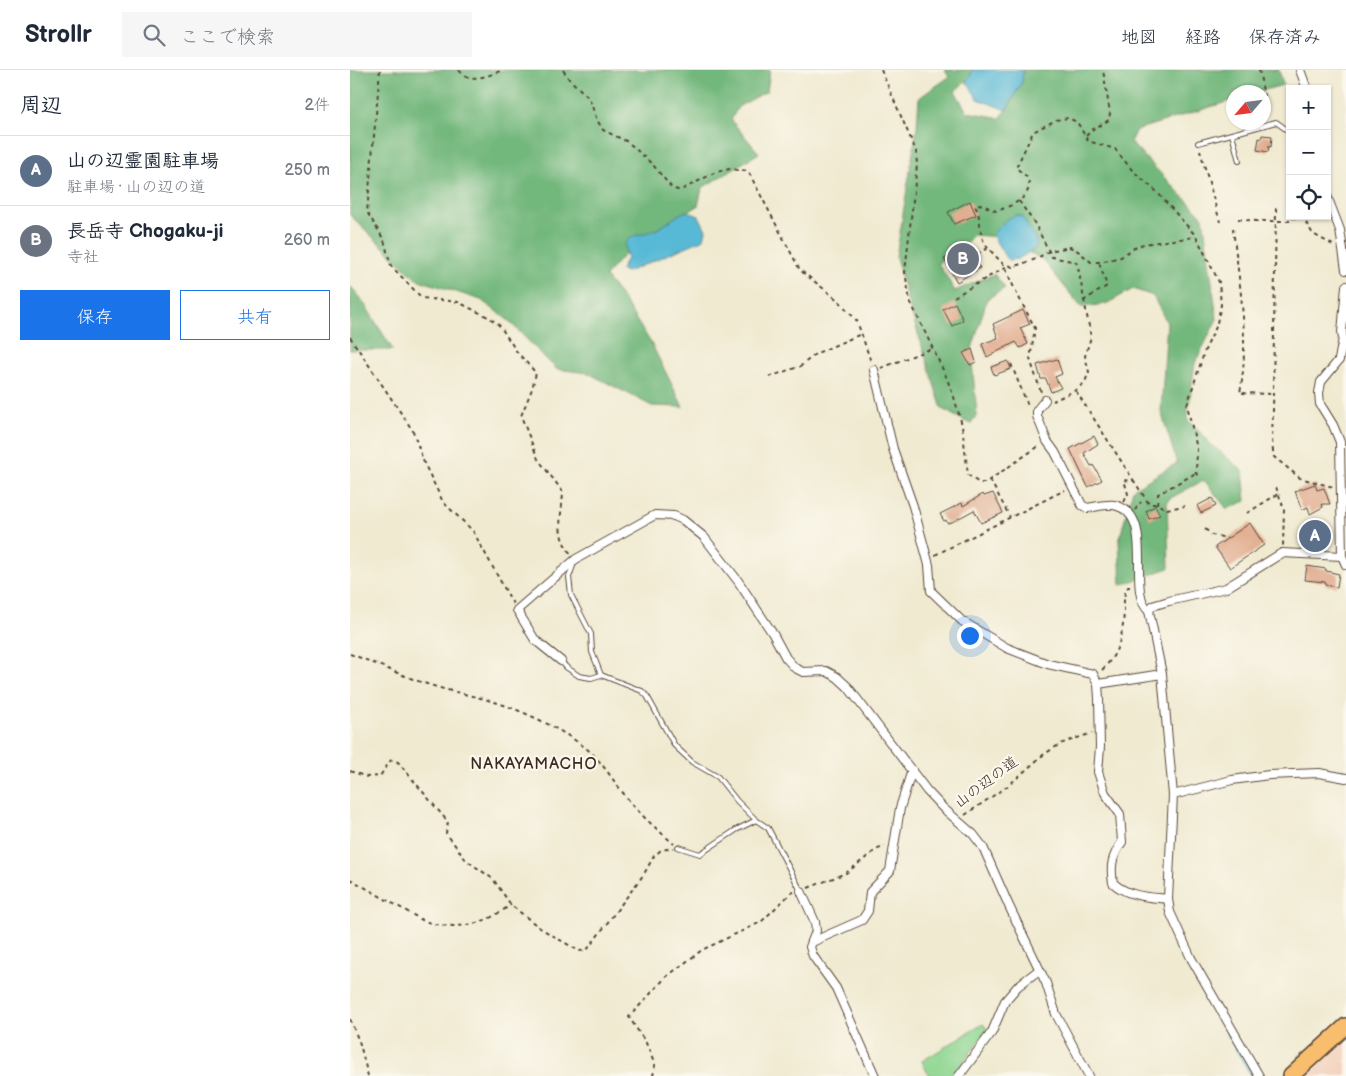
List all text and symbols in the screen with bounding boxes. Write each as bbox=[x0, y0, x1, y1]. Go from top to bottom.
search box bbox=[122, 12, 472, 57]
text: Strollr bbox=[25, 20, 92, 49]
icon: search bbox=[140, 21, 168, 49]
text: ここで検索 bbox=[180, 26, 275, 49]
text: 地図 bbox=[1121, 27, 1157, 48]
text: 経路 bbox=[1185, 27, 1221, 48]
text: 保存済み bbox=[1249, 27, 1321, 48]
north arrow bbox=[1226, 85, 1271, 130]
map controls bbox=[1286, 85, 1331, 220]
button: + bbox=[1286, 85, 1331, 130]
text: 周辺 bbox=[20, 93, 62, 118]
text: 2件 bbox=[305, 96, 330, 115]
button: − bbox=[1286, 130, 1331, 175]
text: 山の辺霊園駐車場 bbox=[67, 150, 219, 173]
text: A bbox=[31, 161, 41, 180]
text: 250 m bbox=[284, 161, 330, 180]
button: locate bbox=[1286, 175, 1331, 220]
text: 駐車場 · 山の辺の道 bbox=[67, 178, 205, 197]
text: 長岳寺 Chogaku-ji bbox=[67, 220, 223, 243]
text: B bbox=[30, 231, 42, 250]
text: 260 m bbox=[284, 231, 330, 250]
pin: B bbox=[947, 240, 979, 278]
text: 寺社 bbox=[67, 248, 99, 267]
button: 保存 bbox=[20, 290, 170, 340]
button: 共有 bbox=[180, 290, 330, 340]
pin: A bbox=[1299, 517, 1331, 555]
your location bbox=[957, 623, 983, 649]
street label: 山の辺の道 bbox=[951, 752, 1022, 813]
district label: NAKAYAMACHO bbox=[470, 755, 598, 774]

